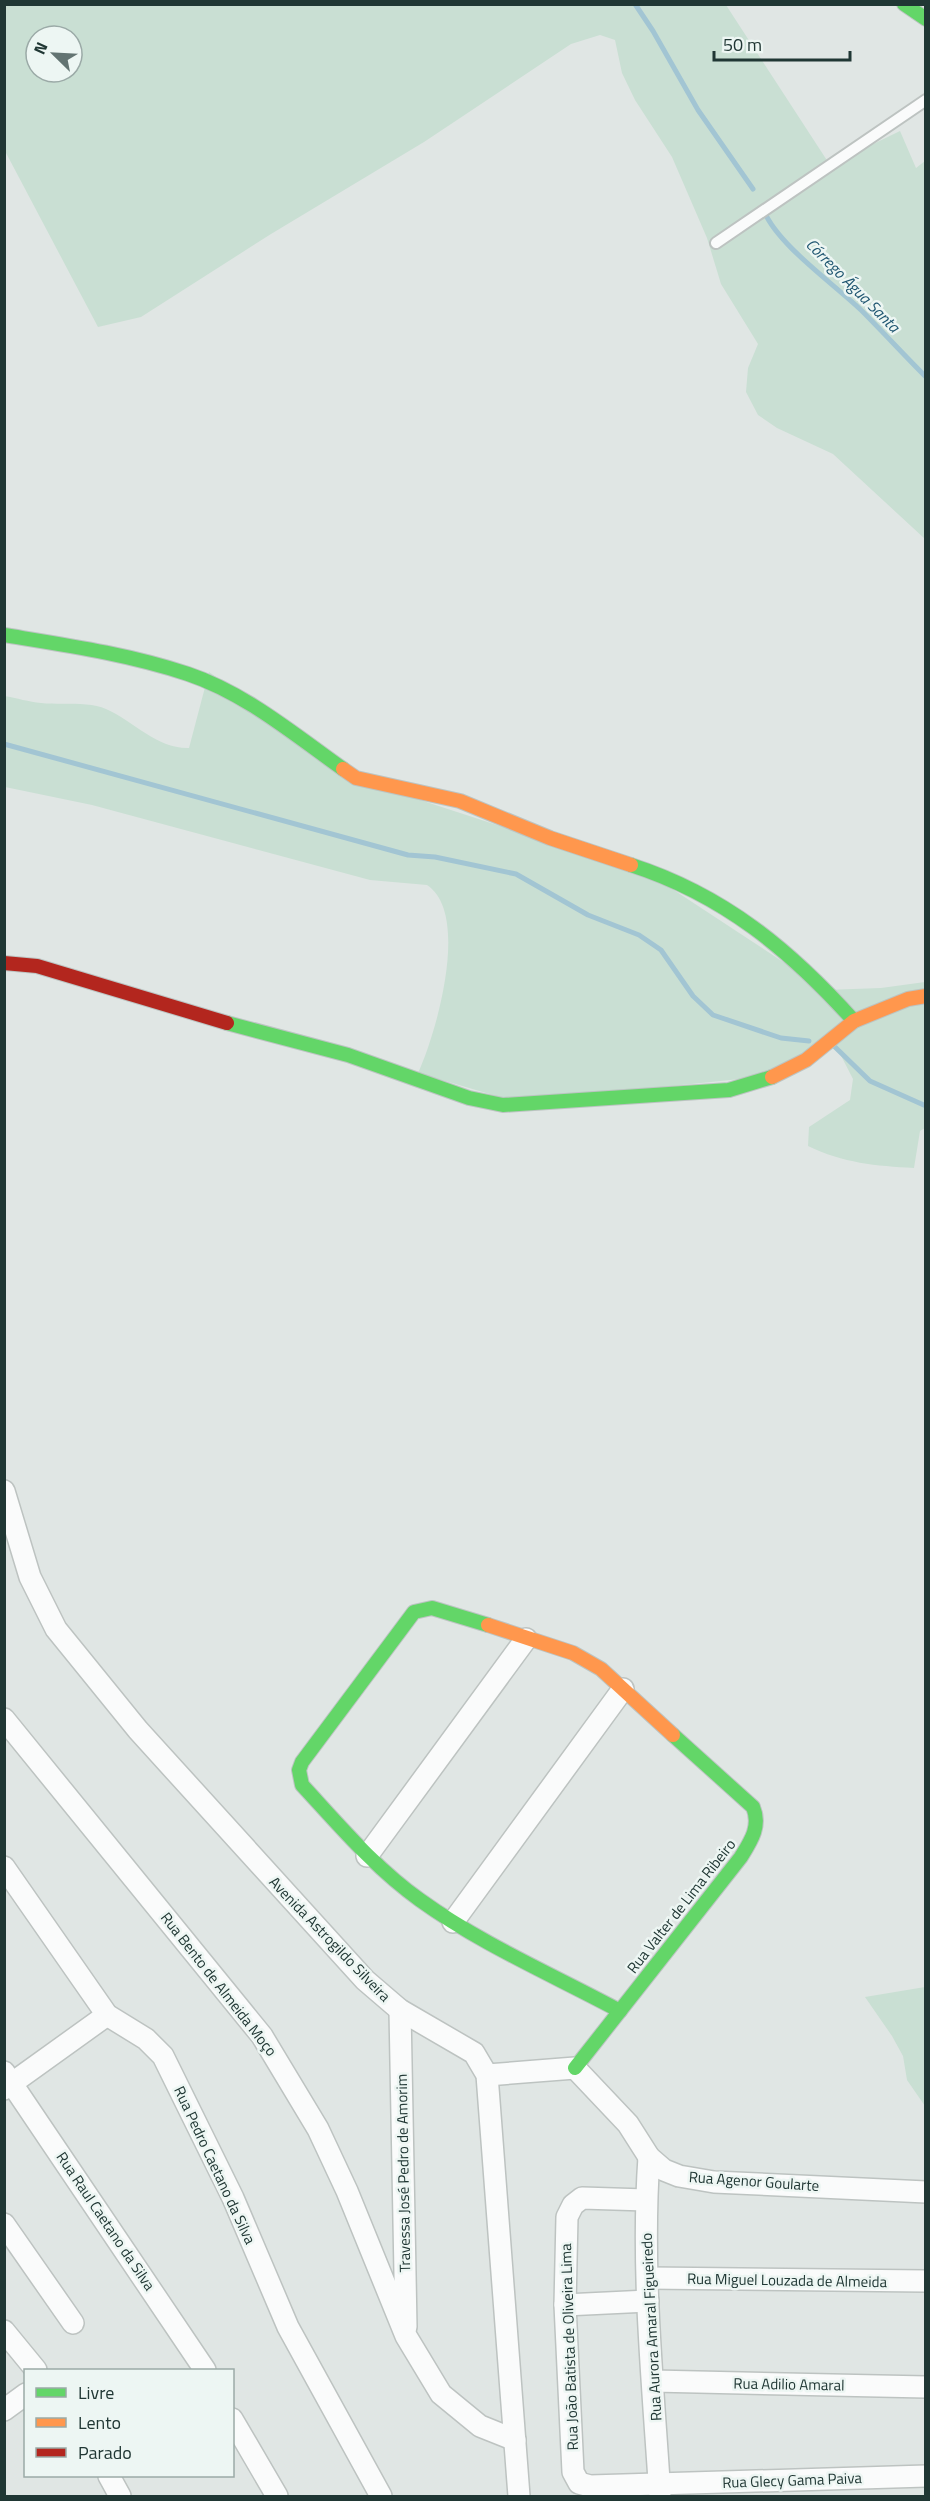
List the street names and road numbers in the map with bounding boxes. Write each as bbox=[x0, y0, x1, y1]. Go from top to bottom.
street label: Rua Valter de Lima Ribeiro bbox=[621, 1834, 741, 1978]
street label: Avenida Astrogildo Silveira bbox=[264, 1871, 397, 2007]
street label: Rua Bento de Almeida Moço bbox=[155, 1907, 283, 2061]
street label: Travessa José Pedro de Amorim bbox=[390, 2074, 416, 2272]
street label: Rua Pedro Caetano da Silva bbox=[168, 2082, 262, 2248]
street label: Rua Raul Caetano da Silva bbox=[51, 2147, 161, 2295]
street label: Rua Agenor Goularte bbox=[688, 2165, 820, 2197]
street label: Rua Aurora Amaral Figueiredo bbox=[635, 2232, 667, 2422]
street label: Rua João Batista de Oliveira Lima bbox=[554, 2243, 584, 2451]
street label: Rua Miguel Louzada de Almeida bbox=[687, 2267, 888, 2293]
street label: Rua Adilio Amaral bbox=[733, 2372, 845, 2396]
street label: Rua Glecy Gama Paiva bbox=[722, 2466, 863, 2494]

